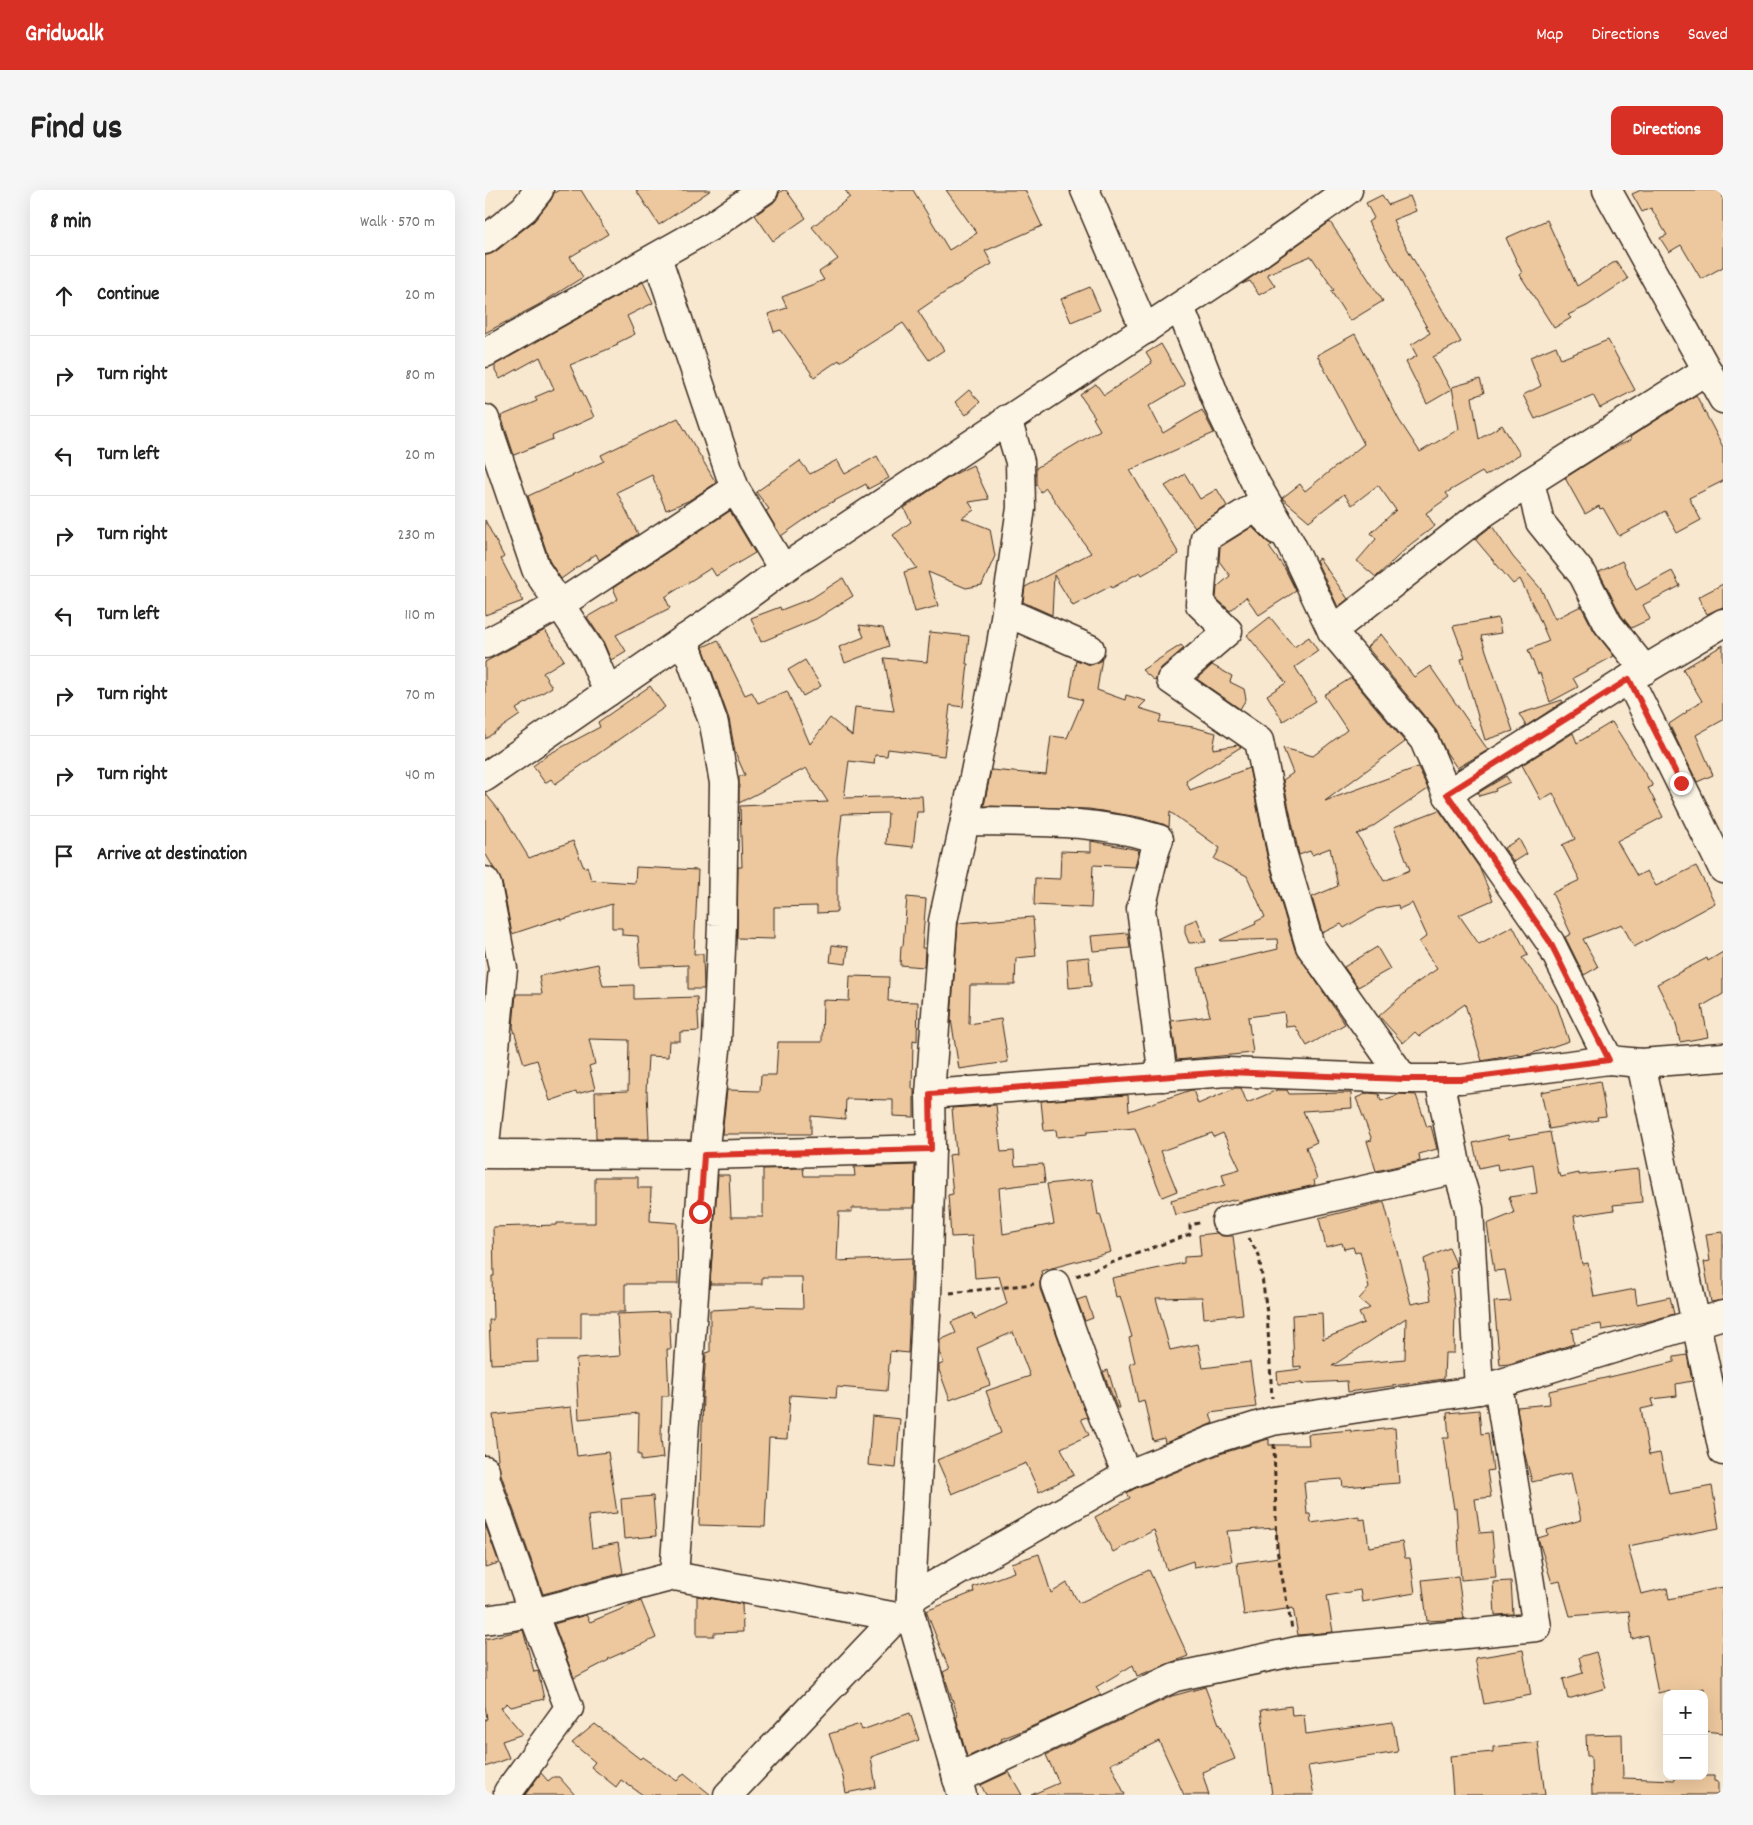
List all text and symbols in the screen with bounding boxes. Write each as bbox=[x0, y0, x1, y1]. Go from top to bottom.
text: Gridwalk bbox=[25, 18, 104, 52]
text: Map bbox=[1536, 23, 1563, 48]
text: Directions bbox=[1591, 23, 1660, 48]
text: Saved bbox=[1688, 23, 1728, 48]
text: Find us bbox=[30, 105, 122, 155]
button: Directions bbox=[1611, 106, 1723, 155]
text: 8 min bbox=[50, 208, 91, 238]
text: Walk · 570 m bbox=[360, 211, 435, 234]
icon: ahead bbox=[50, 282, 78, 310]
text: Continue bbox=[97, 282, 159, 309]
text: 20 m bbox=[405, 284, 435, 307]
icon: right bbox=[50, 362, 78, 390]
text: Turn right bbox=[97, 362, 168, 389]
text: 80 m bbox=[405, 364, 435, 387]
icon: left bbox=[50, 442, 78, 470]
text: Turn left bbox=[97, 442, 160, 469]
text: 20 m bbox=[405, 444, 435, 467]
icon: right bbox=[50, 522, 78, 550]
text: Turn right bbox=[97, 522, 168, 549]
text: 230 m bbox=[398, 524, 435, 547]
icon: left bbox=[50, 602, 78, 630]
text: Turn left bbox=[97, 602, 160, 629]
text: 110 m bbox=[405, 604, 435, 627]
icon: right bbox=[50, 682, 78, 710]
text: Turn right bbox=[97, 682, 168, 709]
text: 70 m bbox=[405, 684, 435, 707]
icon: right bbox=[50, 762, 78, 790]
text: Turn right bbox=[97, 762, 168, 789]
text: 40 m bbox=[405, 764, 435, 787]
route end bbox=[1670, 772, 1693, 795]
icon: arrive bbox=[50, 842, 78, 870]
text: Arrive at destination bbox=[97, 842, 247, 869]
route start bbox=[689, 1201, 712, 1224]
map controls bbox=[1663, 1690, 1708, 1780]
button: + bbox=[1663, 1690, 1708, 1735]
button: − bbox=[1663, 1735, 1708, 1780]

